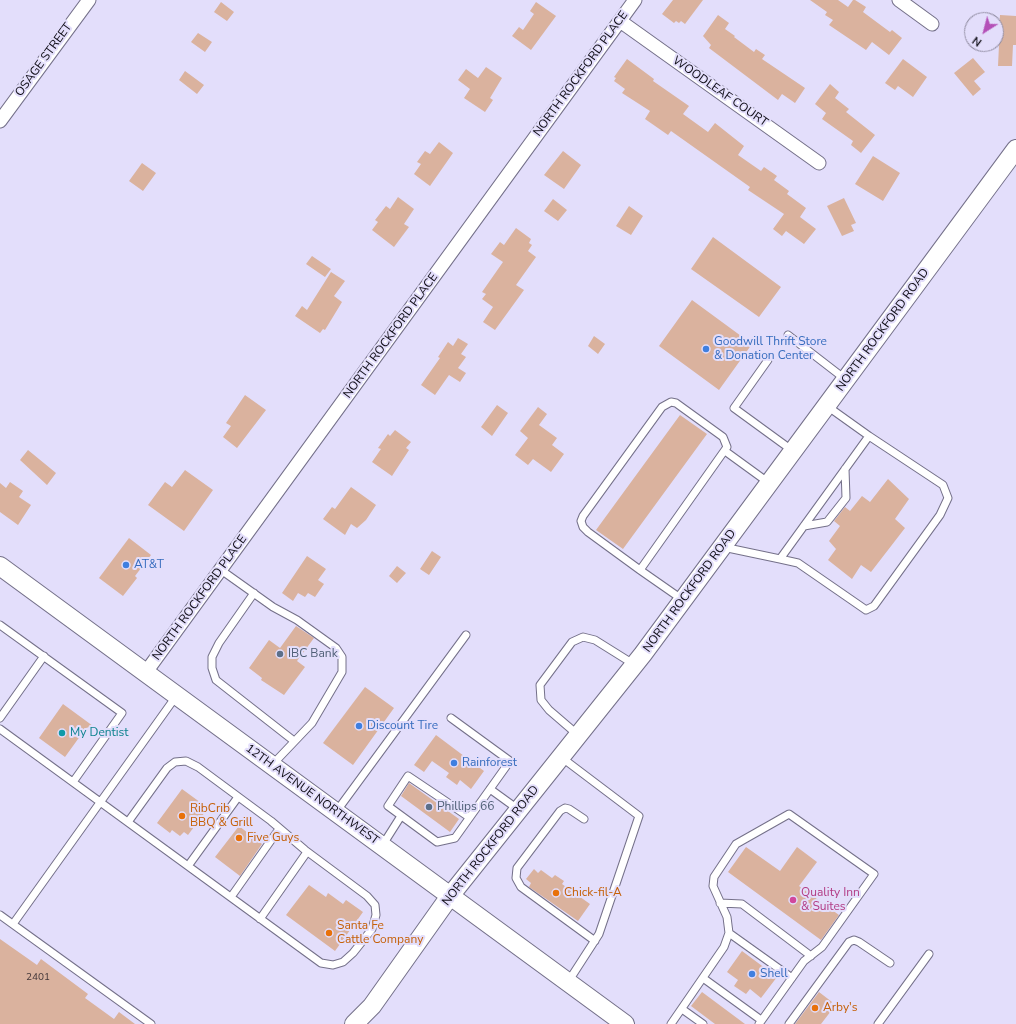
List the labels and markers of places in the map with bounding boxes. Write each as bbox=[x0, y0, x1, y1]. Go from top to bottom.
place label: Goodwill Thrift Store & Donation Center bbox=[714, 335, 827, 363]
marker: Goodwill Thrift Store & Donation Center bbox=[701, 344, 711, 354]
place label: AT&T bbox=[134, 558, 164, 572]
marker: AT&T bbox=[121, 560, 131, 570]
place label: IBC Bank bbox=[288, 647, 338, 661]
marker: IBC Bank bbox=[275, 649, 285, 659]
place label: Discount Tire bbox=[367, 719, 438, 733]
marker: Discount Tire bbox=[354, 721, 364, 731]
place label: My Dentist bbox=[70, 726, 129, 740]
marker: My Dentist bbox=[57, 728, 67, 738]
place label: Rainforest bbox=[462, 756, 517, 770]
marker: Rainforest bbox=[449, 758, 459, 768]
place label: Phillips 66 bbox=[437, 800, 494, 814]
place label: RibCrib BBQ & Grill bbox=[190, 802, 253, 830]
marker: Phillips 66 bbox=[424, 802, 434, 812]
marker: RibCrib BBQ & Grill bbox=[177, 811, 187, 821]
place label: Five Guys bbox=[247, 831, 299, 845]
marker: Five Guys bbox=[234, 833, 244, 843]
place label: Chick-fil-A bbox=[564, 886, 622, 900]
place label: Quality Inn & Suites bbox=[801, 886, 860, 914]
marker: Chick-fil-A bbox=[551, 888, 561, 898]
marker: Quality Inn & Suites bbox=[788, 895, 798, 905]
place label: Santa Fe Cattle Company bbox=[337, 919, 423, 947]
marker: Santa Fe Cattle Company bbox=[324, 928, 334, 938]
place label: Shell bbox=[760, 967, 788, 981]
marker: Shell bbox=[747, 969, 757, 979]
place label: Arby's bbox=[823, 1001, 858, 1015]
marker: Arby's bbox=[810, 1003, 820, 1013]

